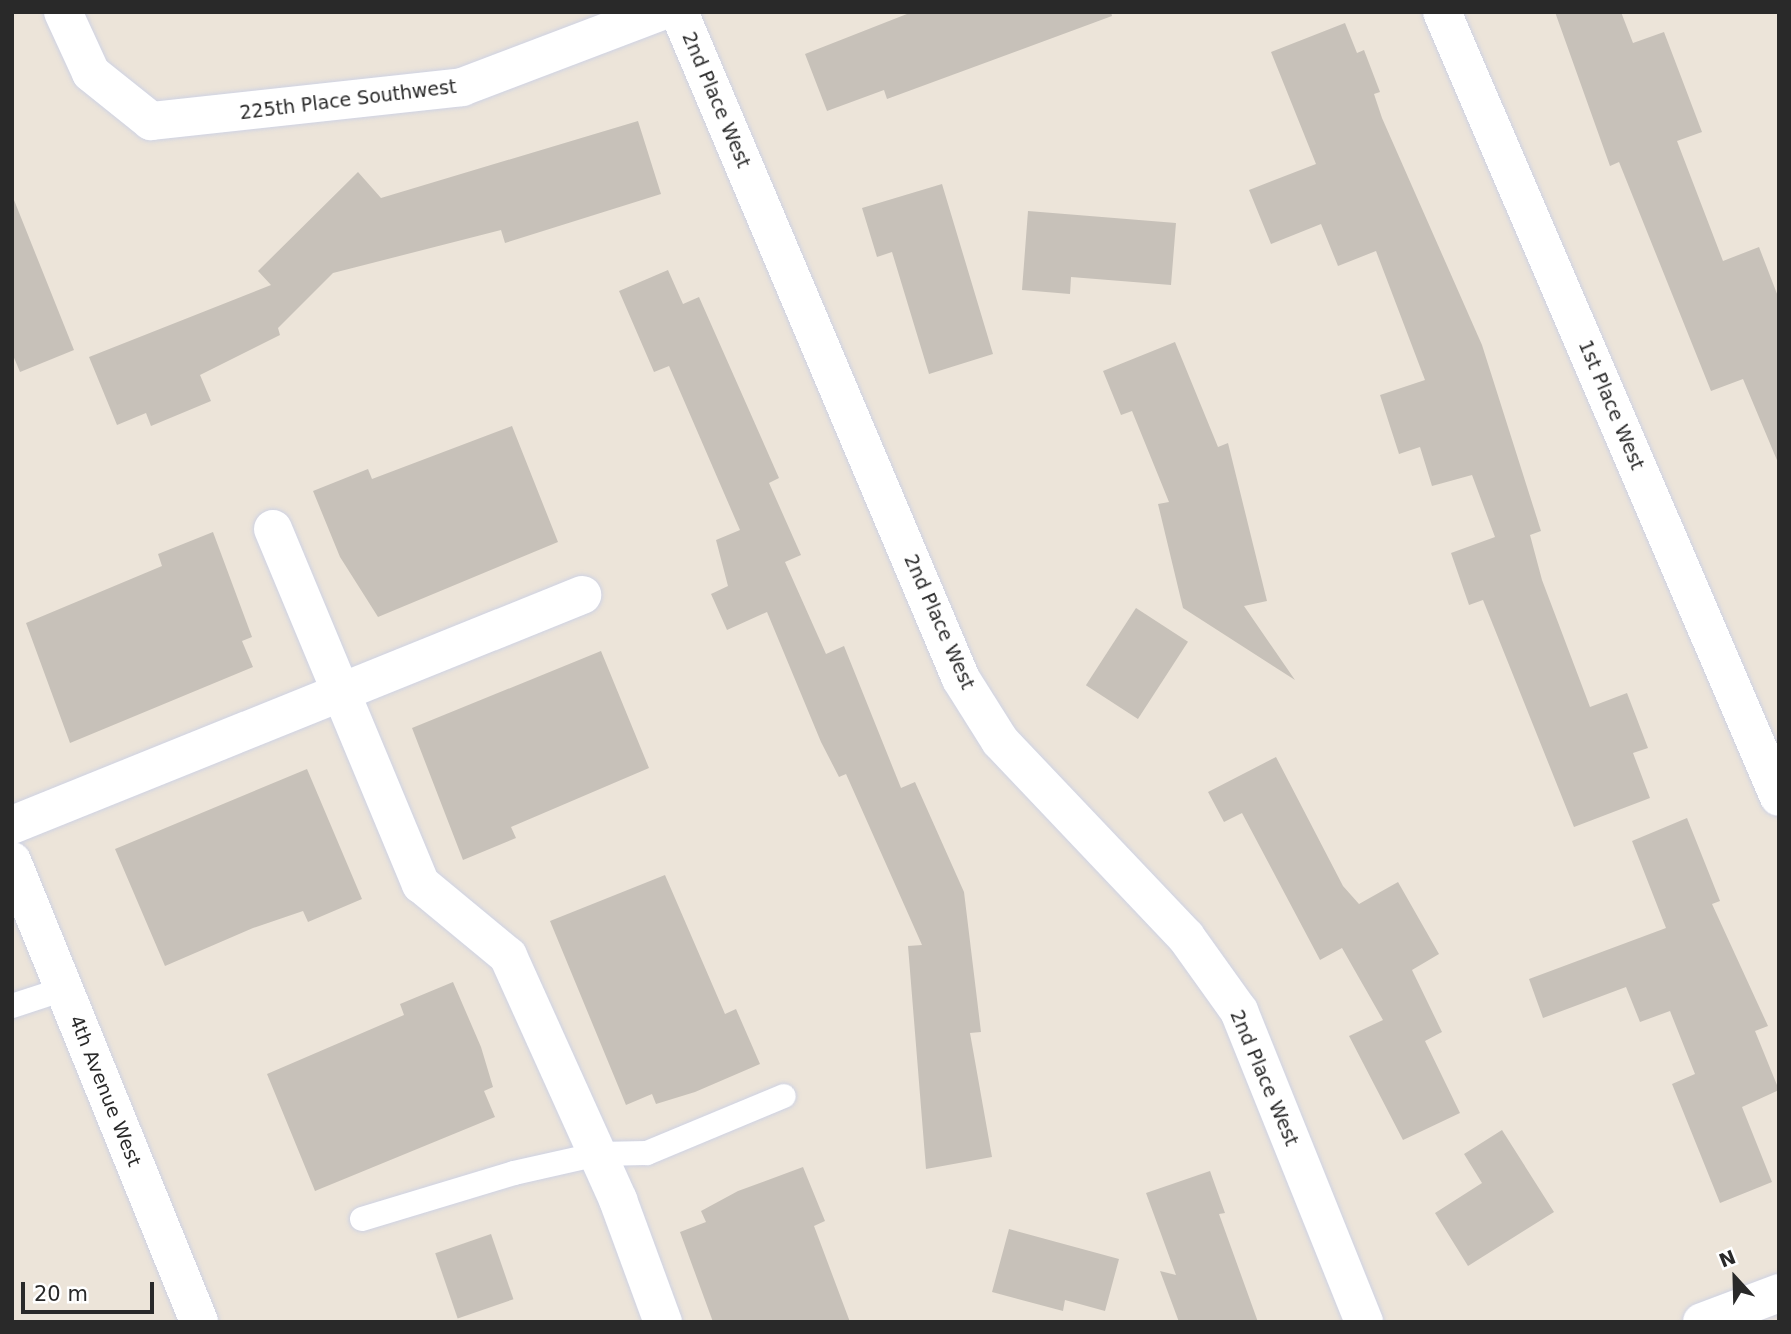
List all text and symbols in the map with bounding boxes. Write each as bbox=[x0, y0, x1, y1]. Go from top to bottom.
street label: 2nd Place West bbox=[677, 29, 755, 171]
street label: 225th Place Southwest bbox=[238, 75, 458, 125]
street label: 1st Place West bbox=[1573, 337, 1649, 473]
street label: 2nd Place West bbox=[899, 551, 979, 693]
street label: 2nd Place West bbox=[1225, 1007, 1303, 1149]
street label: 4th Avenue West bbox=[64, 1012, 146, 1170]
north arrow bbox=[1700, 1243, 1770, 1313]
text: N bbox=[1716, 1245, 1739, 1272]
scale bar bbox=[24, 1268, 158, 1312]
text: 20 m bbox=[34, 1282, 88, 1306]

